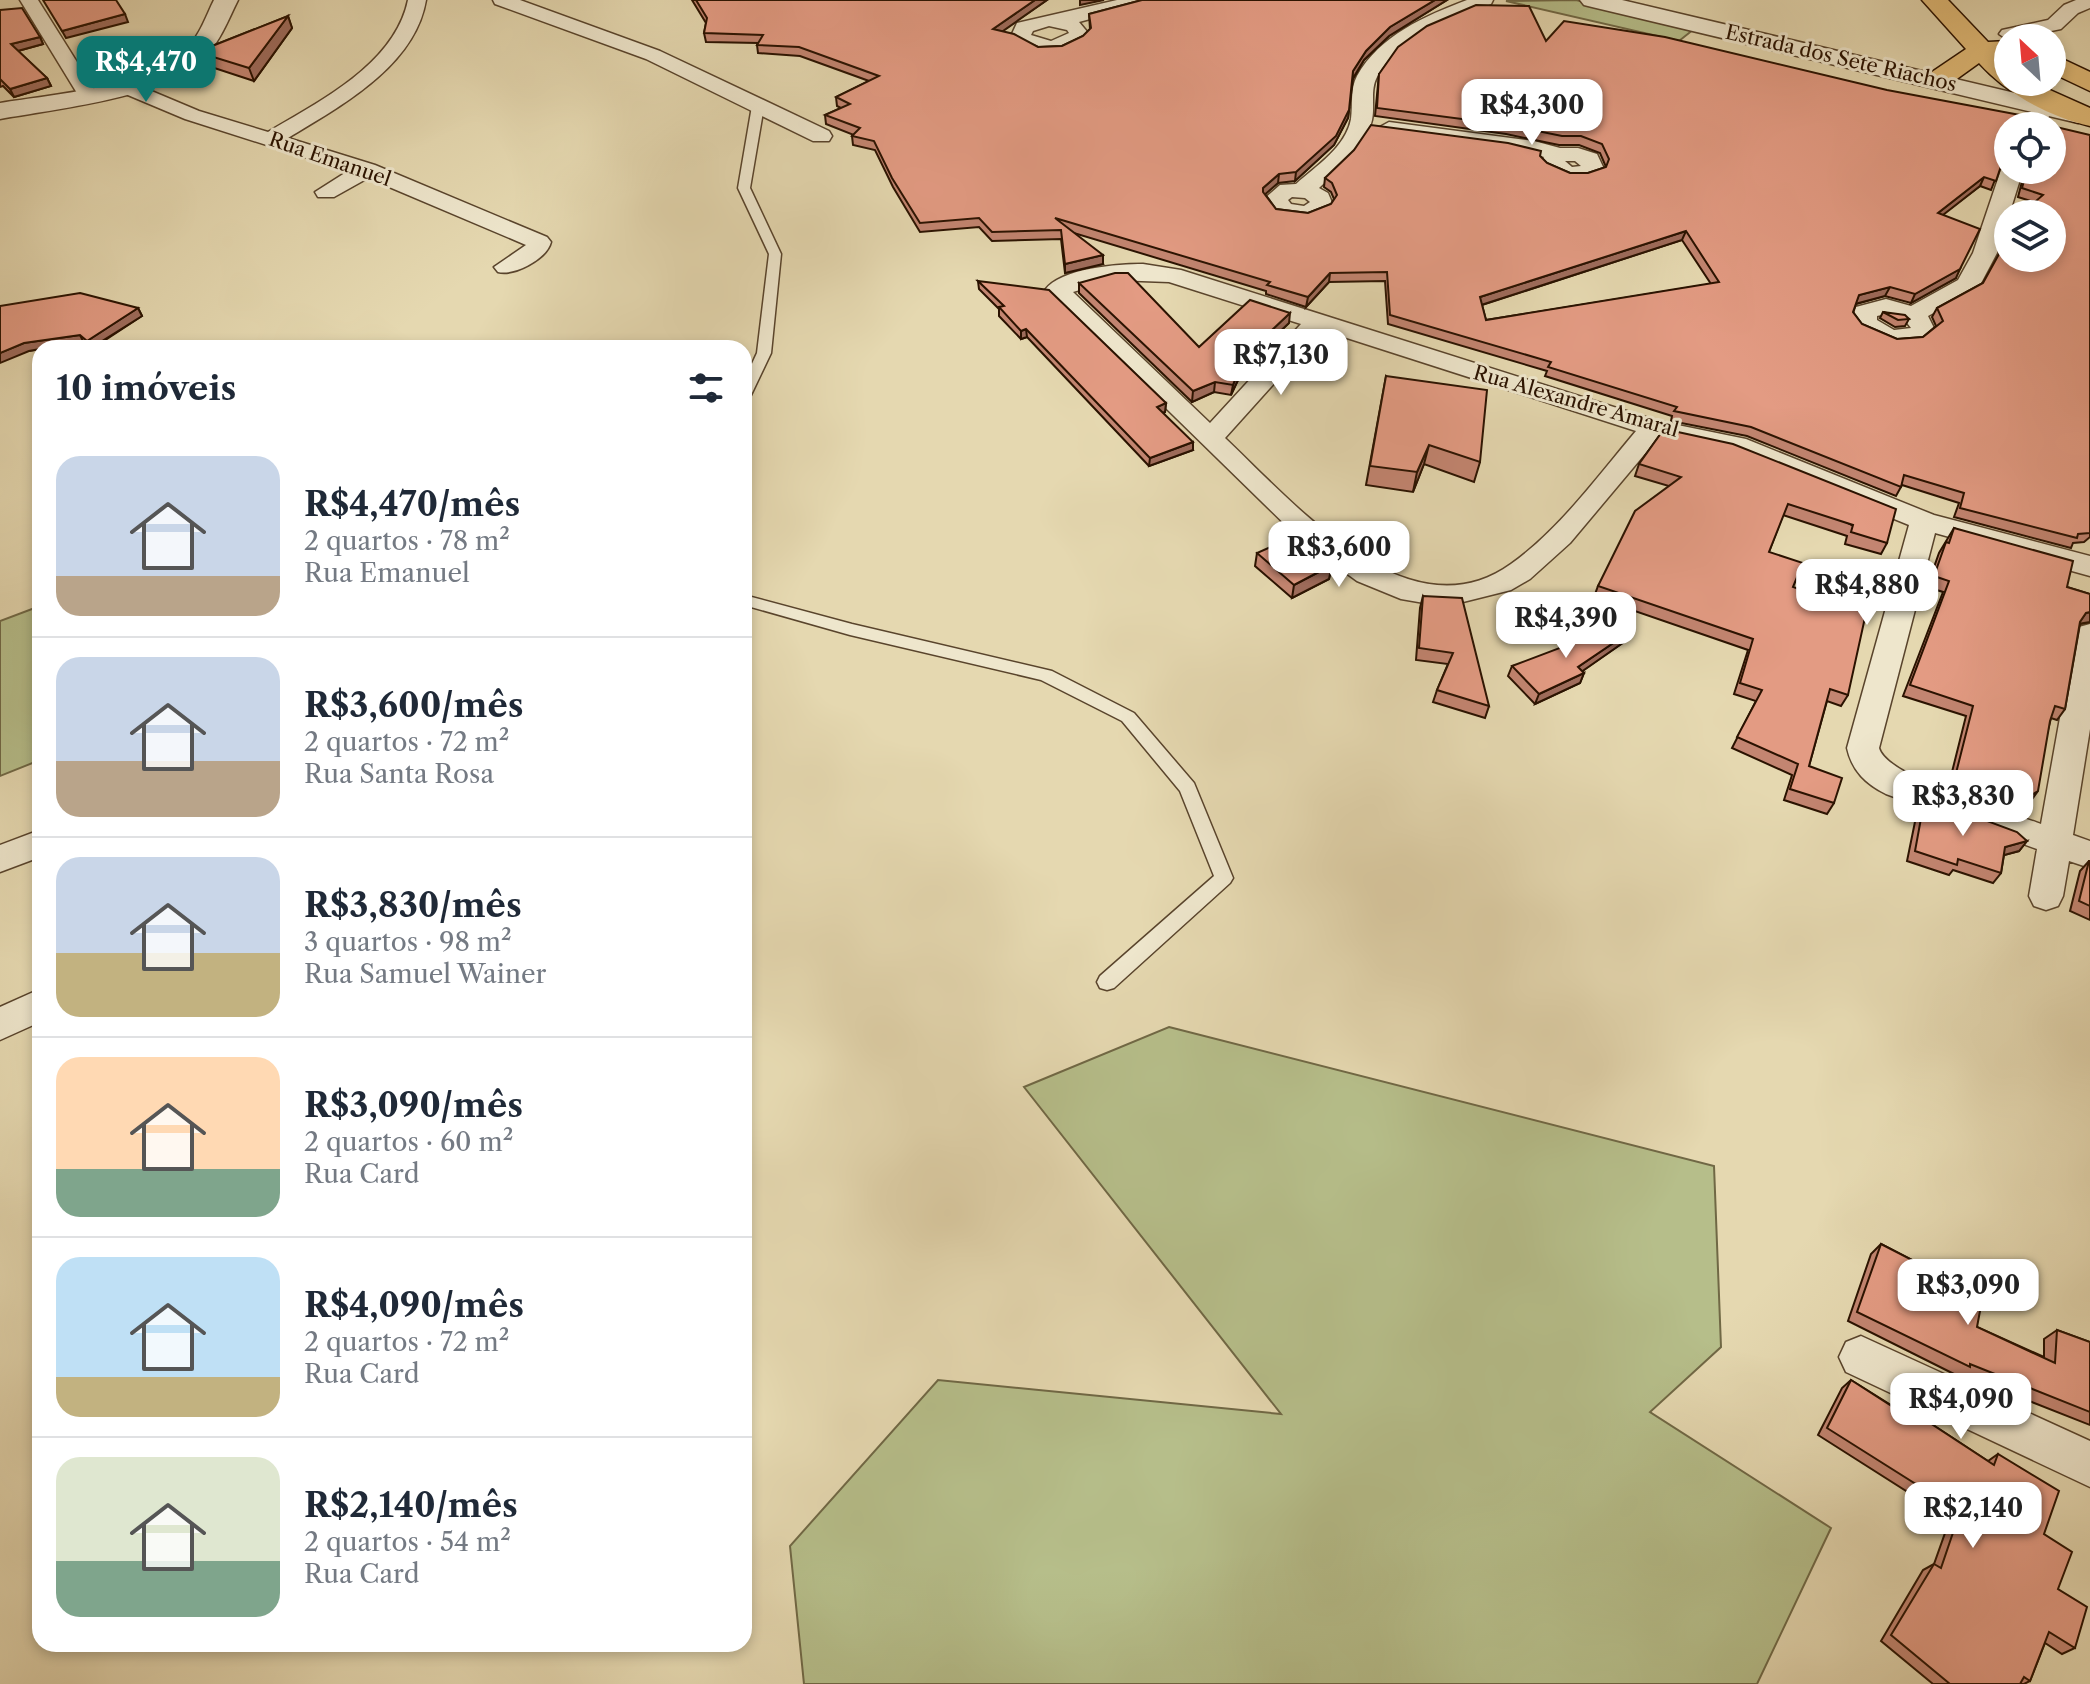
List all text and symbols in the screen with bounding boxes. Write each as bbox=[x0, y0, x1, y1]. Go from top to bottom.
street label: Estrada dos Sete Riachos bbox=[1723, 20, 1959, 96]
north arrow bbox=[1994, 24, 2066, 96]
map controls bbox=[1994, 24, 2066, 272]
pin: R$4,470 bbox=[72, 36, 220, 104]
text: R$4,470 bbox=[95, 46, 197, 78]
pin: R$4,300 bbox=[1458, 79, 1606, 147]
text: R$4,300 bbox=[1480, 89, 1584, 121]
button: locate bbox=[1994, 112, 2066, 184]
street label: Rua Emanuel bbox=[266, 127, 394, 191]
button: layers bbox=[1994, 200, 2066, 272]
pin: R$7,130 bbox=[1207, 329, 1355, 397]
text: R$7,130 bbox=[1233, 339, 1329, 371]
street label: Rua Alexandre Amaral bbox=[1471, 360, 1682, 442]
icon: filters bbox=[684, 366, 728, 410]
text: 10 imóveis bbox=[56, 367, 236, 409]
text: R$4,470/mês bbox=[304, 483, 520, 525]
icon: home bbox=[120, 488, 216, 584]
pin: R$3,600 bbox=[1265, 521, 1413, 589]
text: 2 quartos · 78 m² bbox=[304, 525, 510, 557]
text: R$3,600 bbox=[1286, 531, 1392, 563]
text: Rua Emanuel bbox=[304, 557, 470, 589]
pin: R$4,880 bbox=[1793, 559, 1941, 627]
text: R$4,880 bbox=[1814, 569, 1920, 601]
pin: R$4,390 bbox=[1492, 592, 1640, 660]
text: R$4,390 bbox=[1514, 602, 1618, 634]
text: R$3,600/mês bbox=[304, 684, 524, 726]
icon: home bbox=[120, 689, 216, 785]
text: 2 quartos · 72 m² bbox=[304, 726, 509, 758]
text: Rua Santa Rosa bbox=[304, 758, 494, 790]
pin: R$3,830 bbox=[1889, 770, 2037, 838]
text: R$3,830 bbox=[1911, 780, 2015, 812]
text: R$3,830/mês bbox=[304, 884, 522, 926]
icon: home bbox=[120, 889, 216, 985]
text: 3 quartos · 98 m² bbox=[304, 926, 512, 958]
text: Rua Samuel Wainer bbox=[304, 958, 547, 990]
text: R$3,090/mês bbox=[304, 1084, 523, 1126]
icon: home bbox=[120, 1089, 216, 1185]
text: 2 quartos · 60 m² bbox=[304, 1126, 513, 1158]
text: Rua Card bbox=[304, 1158, 420, 1190]
pin: R$3,090 bbox=[1894, 1259, 2042, 1327]
text: R$3,090 bbox=[1916, 1269, 2020, 1301]
text: R$4,090/mês bbox=[304, 1284, 524, 1326]
icon: home bbox=[120, 1289, 216, 1385]
text: 2 quartos · 72 m² bbox=[304, 1326, 509, 1358]
text: Rua Card bbox=[304, 1358, 420, 1390]
pin: R$4,090 bbox=[1887, 1373, 2035, 1441]
text: R$4,090 bbox=[1908, 1383, 2014, 1415]
pin: R$2,140 bbox=[1899, 1482, 2047, 1550]
text: R$2,140/mês bbox=[304, 1484, 518, 1526]
icon: home bbox=[120, 1489, 216, 1585]
text: R$2,140 bbox=[1923, 1492, 2023, 1524]
text: 2 quartos · 54 m² bbox=[304, 1526, 511, 1558]
text: Rua Card bbox=[304, 1558, 420, 1590]

